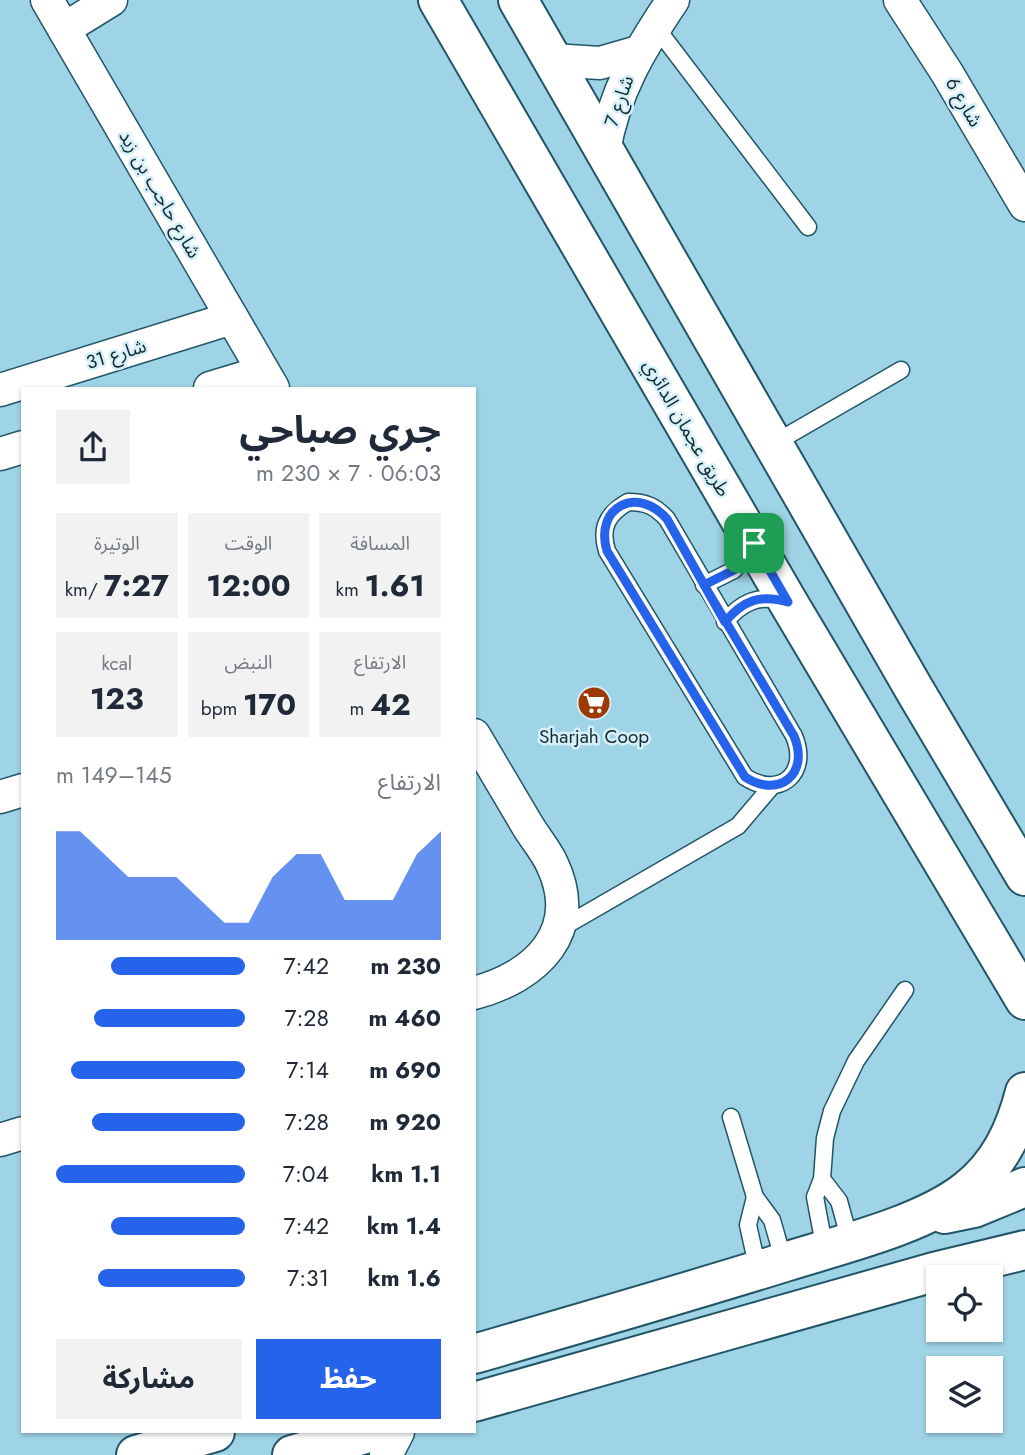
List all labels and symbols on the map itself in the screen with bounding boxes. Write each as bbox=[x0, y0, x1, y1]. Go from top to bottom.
street label: شارع 7 bbox=[598, 72, 640, 130]
street label: شارع 6 bbox=[939, 72, 989, 132]
street label: شارع حاجب بن زيد bbox=[112, 125, 208, 263]
street label: شارع 31 bbox=[83, 332, 149, 376]
street label: طريق عجمان الدائري bbox=[635, 354, 737, 503]
pin bbox=[724, 513, 784, 573]
supermarket icon: Sharjah Coop bbox=[575, 684, 613, 722]
place label: Sharjah Coop bbox=[539, 723, 649, 750]

